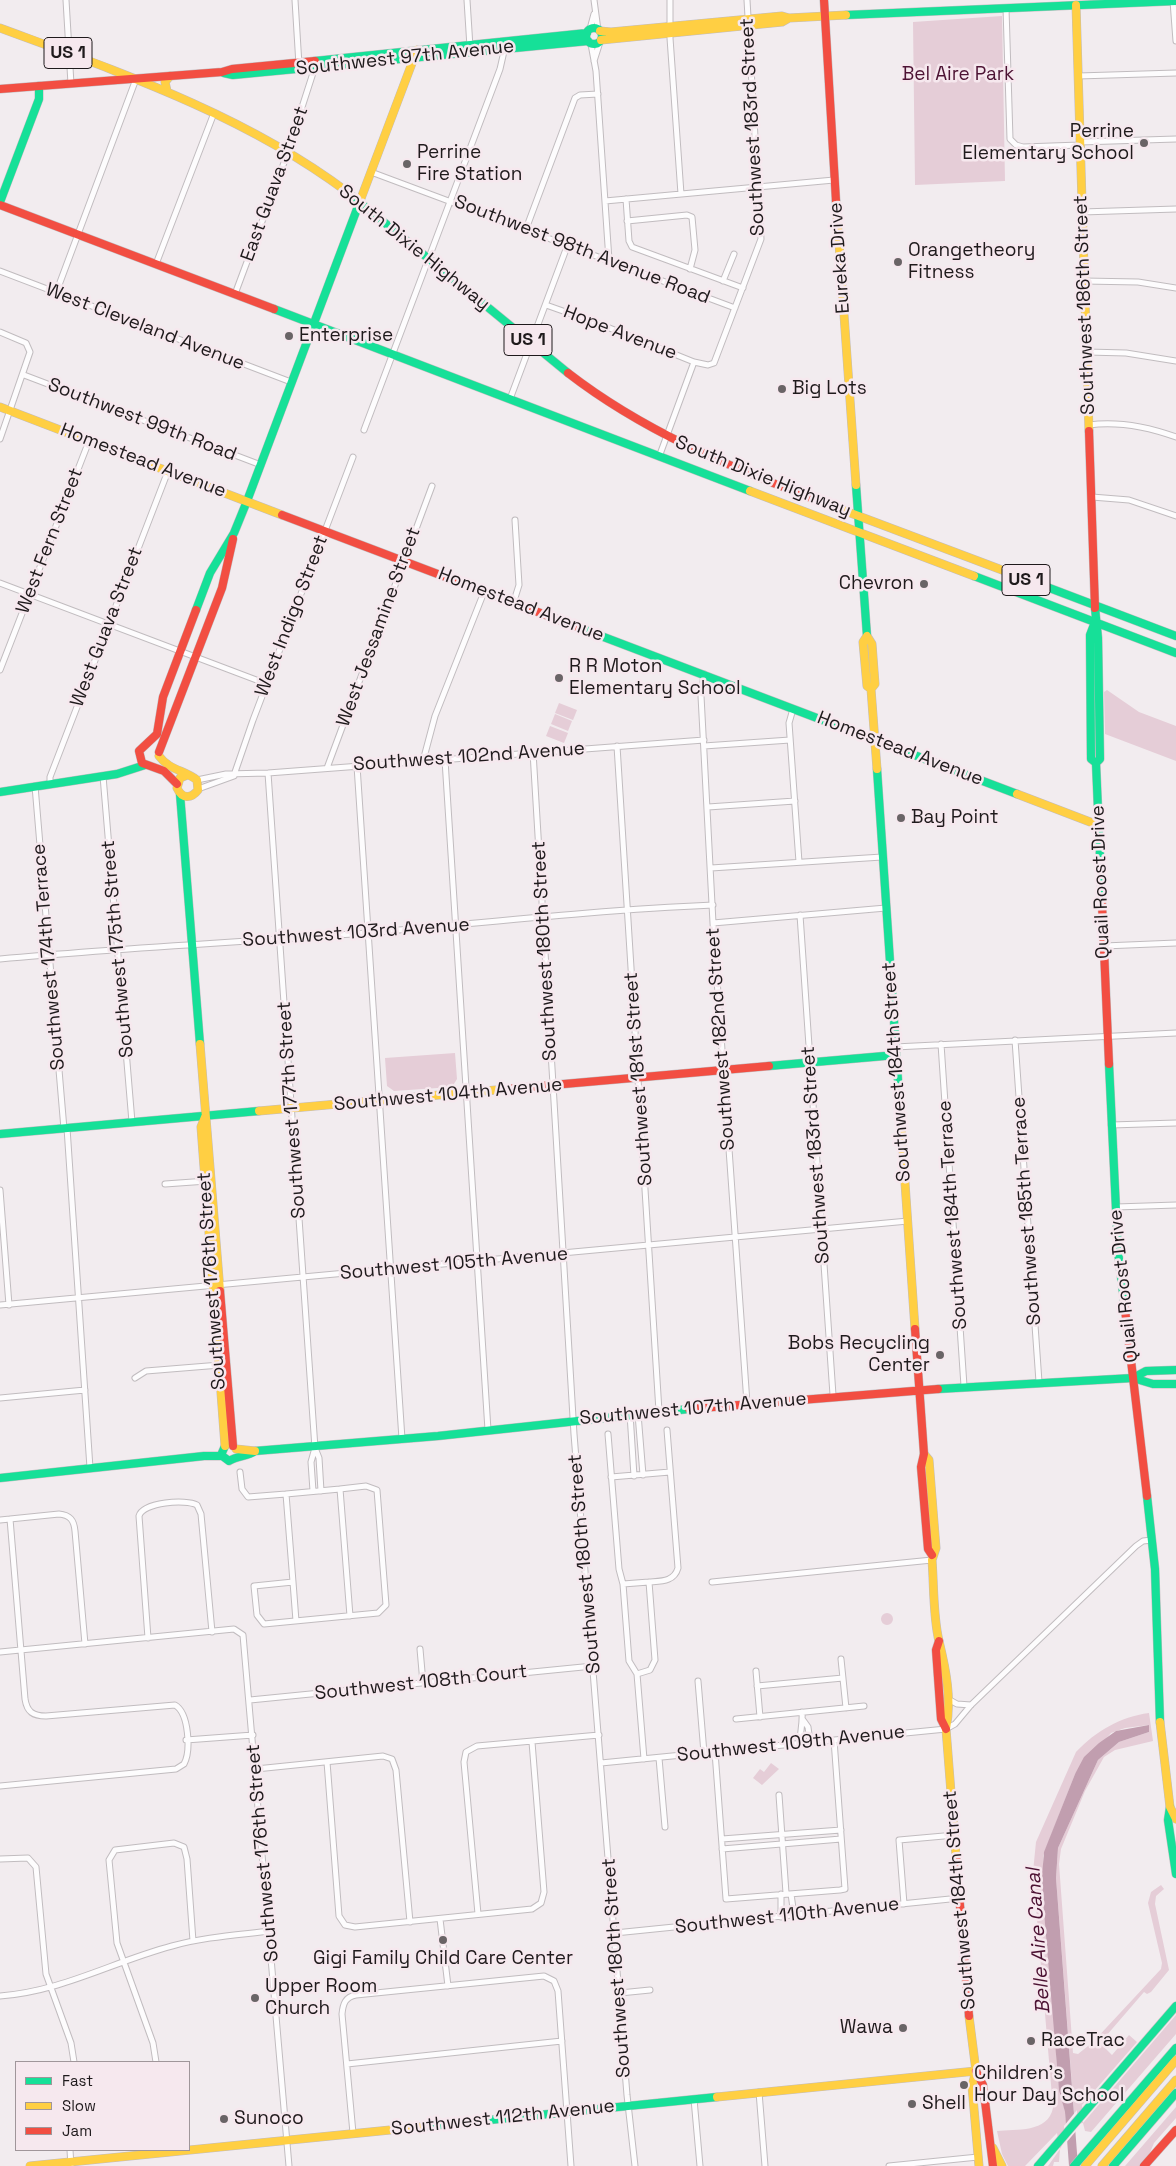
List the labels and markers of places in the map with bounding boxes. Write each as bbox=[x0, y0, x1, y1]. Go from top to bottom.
place label: Perrine Elementary School bbox=[962, 121, 1134, 165]
marker: Perrine Elementary School bbox=[1138, 137, 1150, 149]
place label: Perrine Fire Station bbox=[417, 142, 522, 186]
marker: Perrine Fire Station bbox=[401, 158, 413, 170]
place label: Orangetheory Fitness bbox=[908, 240, 1035, 284]
marker: Orangetheory Fitness bbox=[892, 256, 904, 268]
place label: Enterprise bbox=[299, 325, 393, 347]
marker: Enterprise bbox=[283, 330, 295, 342]
place label: Big Lots bbox=[792, 378, 867, 400]
marker: Big Lots bbox=[776, 383, 788, 395]
place label: Chevron bbox=[839, 573, 914, 595]
marker: Chevron bbox=[918, 578, 930, 590]
place label: R R Moton Elementary School bbox=[569, 656, 741, 700]
marker: R R Moton Elementary School bbox=[553, 672, 565, 684]
place label: Bay Point bbox=[911, 807, 998, 829]
marker: Bay Point bbox=[895, 812, 907, 824]
place label: Bobs Recycling Center bbox=[788, 1333, 930, 1377]
marker: Bobs Recycling Center bbox=[934, 1349, 946, 1361]
marker: Gigi Family Child Care Center bbox=[437, 1934, 449, 1946]
place label: Gigi Family Child Care Center bbox=[313, 1948, 573, 1970]
place label: Upper Room Church bbox=[265, 1976, 377, 2020]
marker: Upper Room Church bbox=[249, 1992, 261, 2004]
place label: Wawa bbox=[840, 2017, 893, 2039]
marker: Wawa bbox=[897, 2022, 909, 2034]
place label: RaceTrac bbox=[1041, 2030, 1125, 2052]
marker: RaceTrac bbox=[1025, 2035, 1037, 2047]
place label: Children's Hour Day School bbox=[974, 2063, 1124, 2107]
marker: Children's Hour Day School bbox=[958, 2079, 970, 2091]
place label: Shell bbox=[922, 2093, 966, 2115]
marker: Shell bbox=[906, 2098, 918, 2110]
place label: Sunoco bbox=[234, 2108, 304, 2130]
marker: Sunoco bbox=[218, 2113, 230, 2125]

